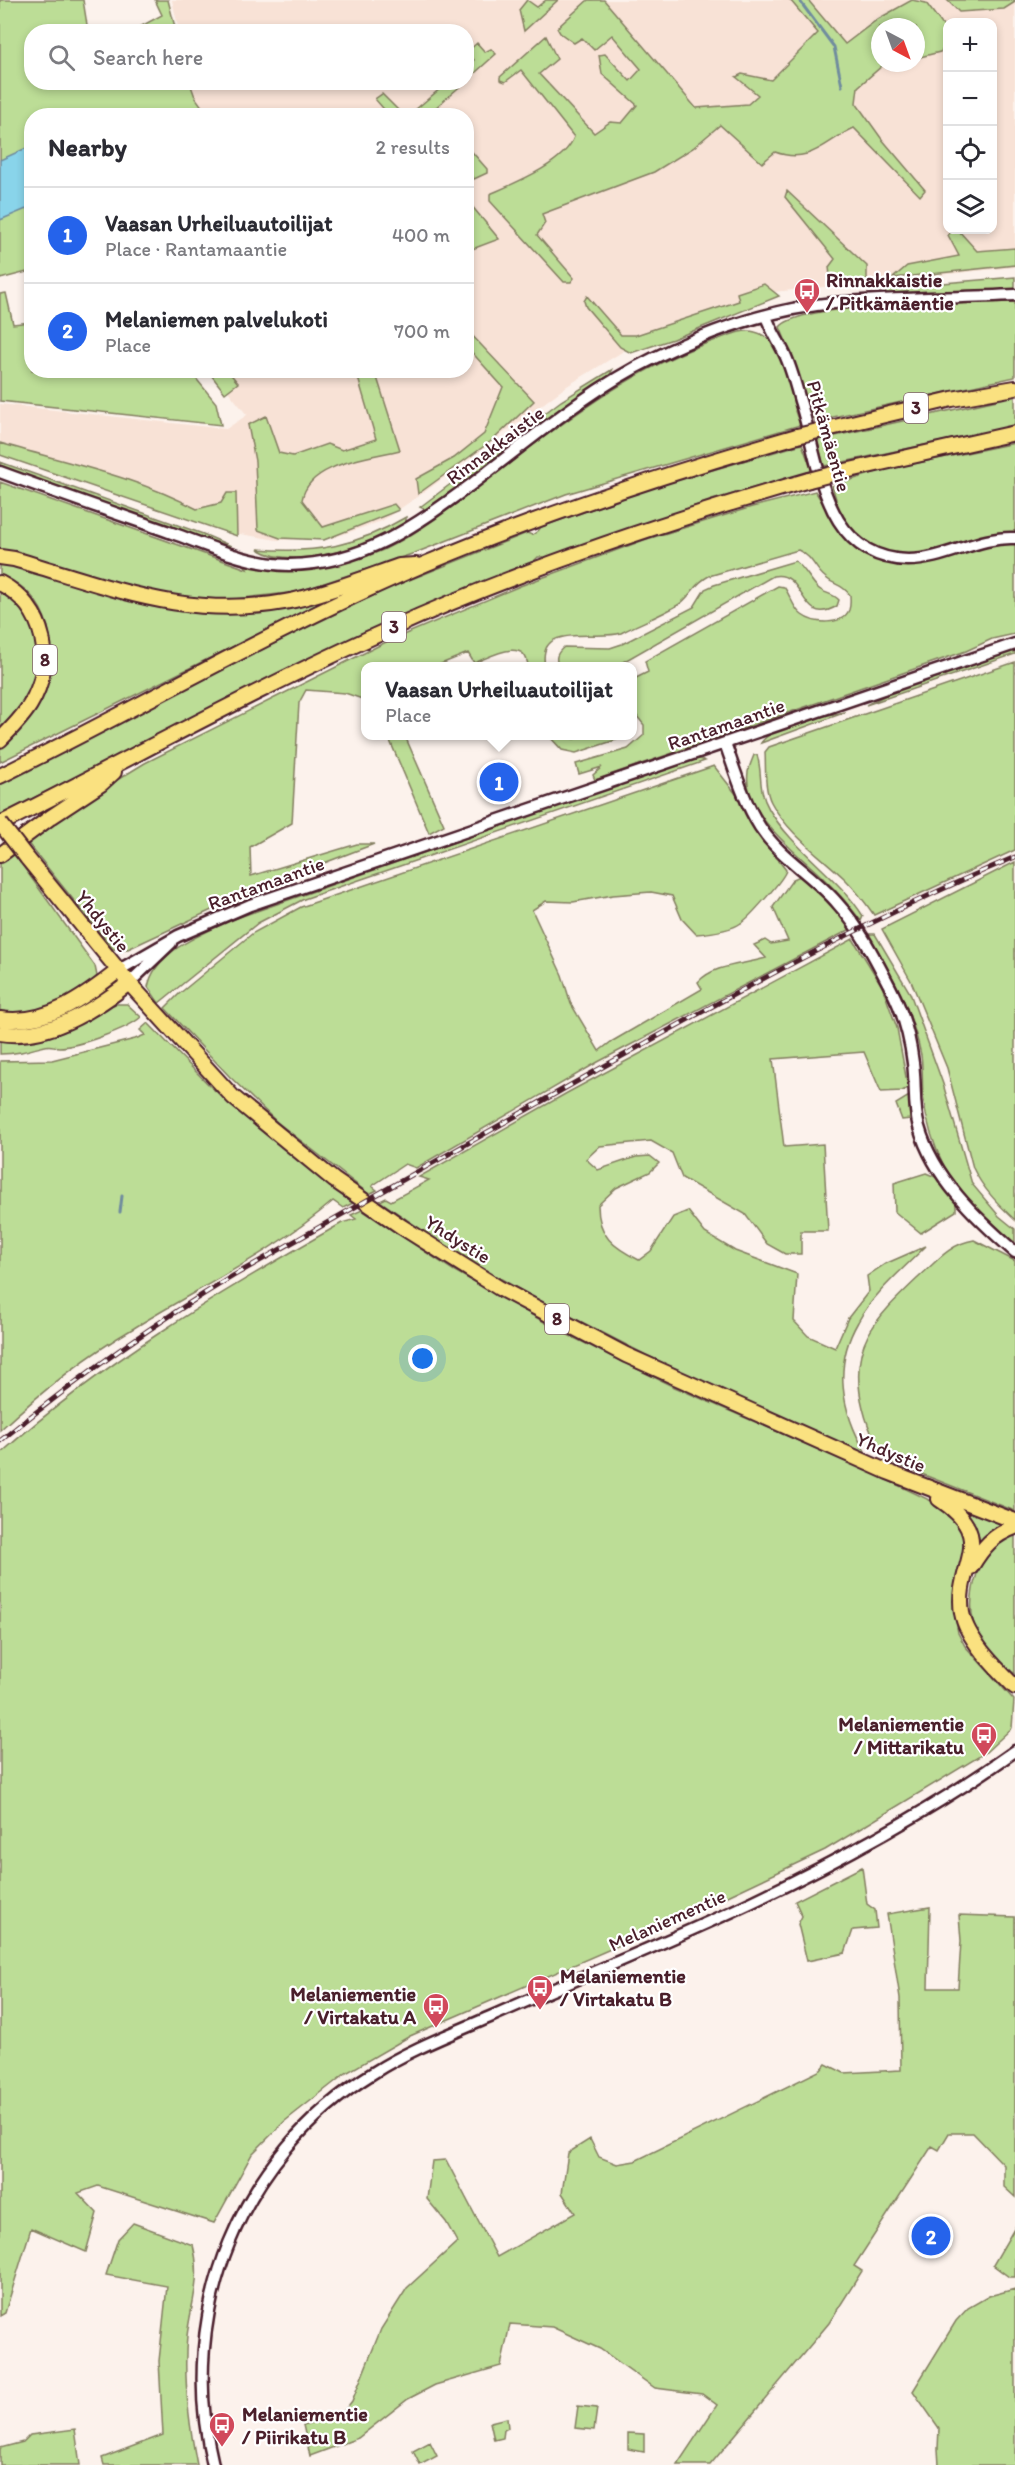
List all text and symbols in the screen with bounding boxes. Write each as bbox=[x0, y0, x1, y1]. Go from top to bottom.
north arrow bbox=[871, 18, 925, 72]
map controls bbox=[943, 18, 997, 234]
button: + bbox=[943, 18, 997, 72]
search box bbox=[24, 24, 474, 90]
icon: search bbox=[45, 41, 78, 74]
text: Search here bbox=[93, 44, 203, 71]
button: − bbox=[943, 72, 997, 126]
button: locate bbox=[943, 126, 997, 180]
text: Nearby bbox=[48, 131, 127, 163]
text: 2 results bbox=[376, 135, 450, 159]
button: layers bbox=[943, 180, 997, 234]
text: Vaasan Urheiluautoilijat bbox=[105, 210, 333, 237]
text: 1 bbox=[63, 223, 72, 247]
text: 400 m bbox=[392, 223, 450, 247]
text: Place · Rantamaantie bbox=[105, 237, 287, 261]
place label: Rinnakkaistie / Pitkämäentie bbox=[825, 268, 954, 315]
bus stop icon: Rinnakkaistie / Pitkämäentie bbox=[792, 276, 822, 314]
text: Melaniemen palvelukoti bbox=[105, 306, 328, 333]
text: 2 bbox=[62, 319, 73, 343]
text: 700 m bbox=[394, 319, 450, 343]
text: Place bbox=[105, 333, 151, 357]
street label: Pitkämäentie bbox=[802, 377, 856, 495]
road number: 3 bbox=[904, 393, 928, 423]
street label: Rinnakkaistie bbox=[441, 400, 549, 490]
road number: 3 bbox=[382, 612, 406, 642]
road number: 8 bbox=[33, 645, 57, 675]
popup bbox=[361, 662, 637, 740]
text: Vaasan Urheiluautoilijat bbox=[385, 676, 613, 703]
street label: Rantamaantie bbox=[664, 693, 788, 755]
text: Place bbox=[385, 703, 431, 727]
pin: 1 bbox=[480, 760, 518, 804]
street label: Rantamaantie bbox=[204, 851, 328, 915]
street label: Yhdystie bbox=[71, 885, 135, 957]
street label: Yhdystie bbox=[421, 1209, 495, 1269]
road number: 8 bbox=[545, 1304, 569, 1334]
your location bbox=[408, 1344, 437, 1373]
street label: Yhdystie bbox=[853, 1427, 929, 1477]
place label: Melaniementie / Mittarikatu bbox=[838, 1712, 964, 1759]
bus stop icon: Melaniementie / Mittarikatu bbox=[969, 1720, 999, 1758]
street label: Melaniementie bbox=[605, 1883, 729, 1957]
place label: Melaniementie / Virtakatu B bbox=[559, 1964, 686, 2011]
bus stop icon: Melaniementie / Virtakatu B bbox=[525, 1973, 555, 2011]
place label: Melaniementie / Virtakatu A bbox=[290, 1982, 416, 2029]
bus stop icon: Melaniementie / Virtakatu A bbox=[421, 1991, 451, 2029]
pin: 2 bbox=[912, 2214, 950, 2258]
place label: Melaniementie / Piirikatu B bbox=[241, 2402, 368, 2449]
bus stop icon: Melaniementie / Piirikatu B bbox=[207, 2410, 237, 2448]

